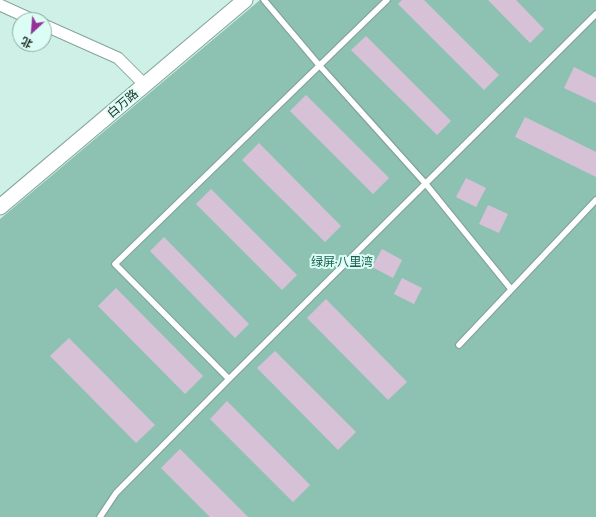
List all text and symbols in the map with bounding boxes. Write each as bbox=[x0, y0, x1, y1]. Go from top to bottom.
north arrow bbox=[12, 12, 52, 52]
text: 北 bbox=[19, 34, 35, 51]
street label: 白万路 bbox=[105, 87, 141, 121]
park label: 绿屏·八里湾 bbox=[311, 256, 373, 270]

